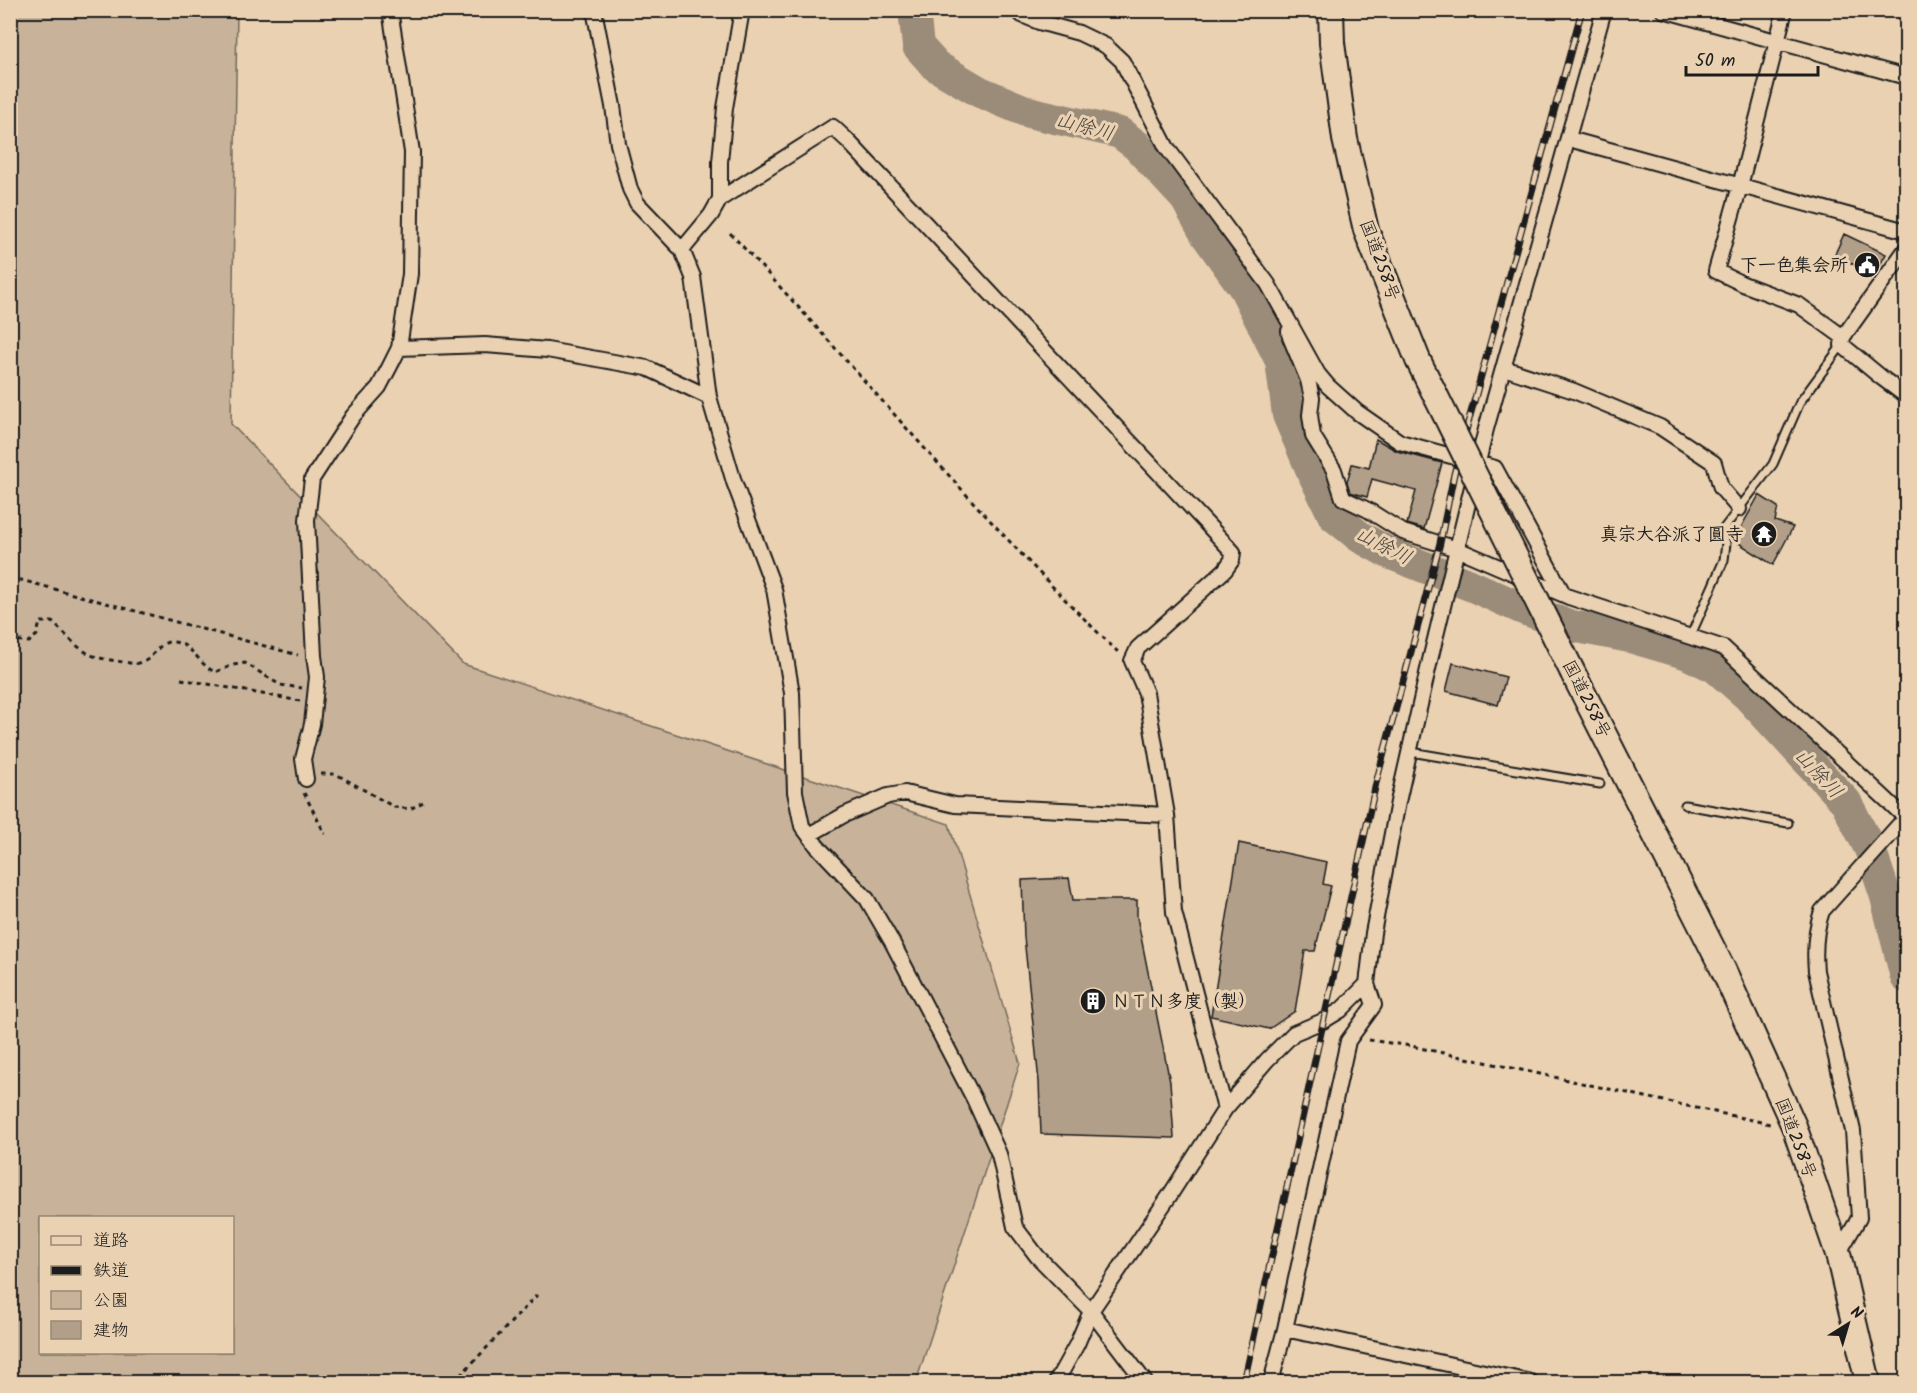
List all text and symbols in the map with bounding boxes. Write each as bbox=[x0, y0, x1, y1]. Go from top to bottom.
scale bar bbox=[1686, 39, 1818, 77]
text: 50 m bbox=[1695, 47, 1735, 76]
water label: 山除川 bbox=[1051, 105, 1118, 151]
street label: 国道258号 bbox=[1350, 216, 1407, 305]
public building icon: 下一色集会所 bbox=[1852, 250, 1882, 280]
place label: 下一色集会所 bbox=[1740, 252, 1848, 281]
water label: 山除川 bbox=[1349, 519, 1417, 575]
temple icon: 真宗大谷派了圓寺 bbox=[1749, 519, 1779, 549]
place label: 真宗大谷派了圓寺 bbox=[1600, 521, 1744, 550]
street label: 国道258号 bbox=[1553, 655, 1618, 744]
water label: 山除川 bbox=[1785, 742, 1850, 807]
building icon: ＮＴＮ多度（製） bbox=[1078, 986, 1108, 1016]
place label: ＮＴＮ多度（製） bbox=[1112, 988, 1256, 1017]
street label: 国道258号 bbox=[1766, 1094, 1823, 1183]
legend bbox=[39, 1216, 234, 1354]
text: 道路 bbox=[93, 1227, 129, 1256]
text: 鉄道 bbox=[93, 1257, 129, 1286]
text: 公園 bbox=[93, 1287, 129, 1316]
north arrow bbox=[1818, 1294, 1878, 1354]
text: N bbox=[1845, 1300, 1868, 1326]
text: 建物 bbox=[93, 1317, 129, 1346]

